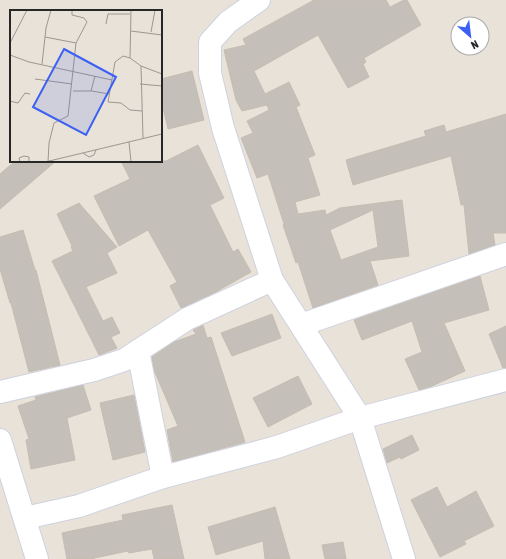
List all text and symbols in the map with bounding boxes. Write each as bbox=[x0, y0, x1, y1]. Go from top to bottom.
inset map bbox=[10, 10, 162, 162]
north arrow bbox=[450, 16, 490, 56]
text: N bbox=[469, 38, 480, 52]

